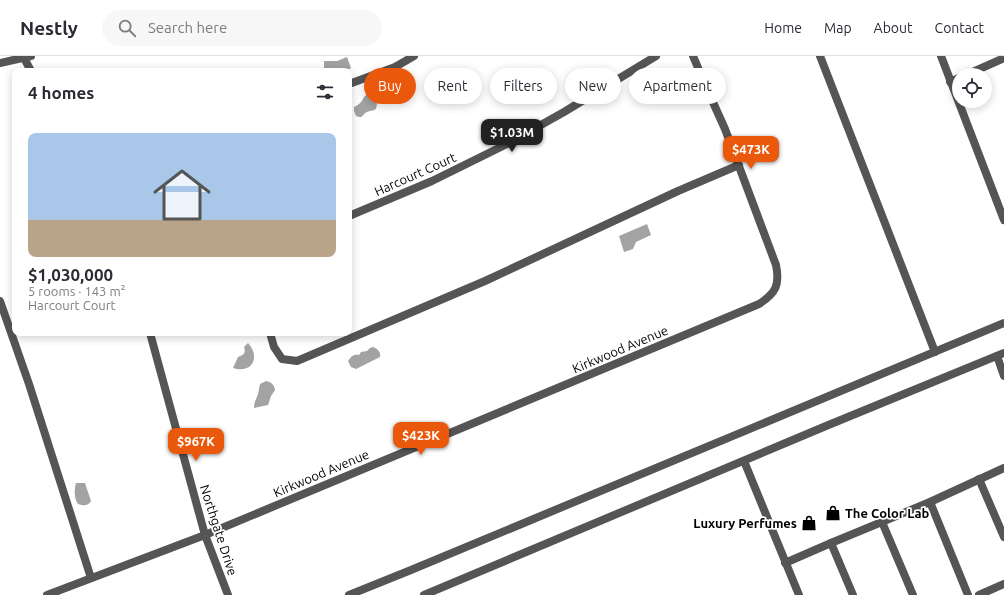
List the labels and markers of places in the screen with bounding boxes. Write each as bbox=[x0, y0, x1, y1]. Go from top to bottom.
pin: $1.03M bbox=[479, 119, 545, 153]
pin: $473K bbox=[723, 136, 779, 170]
pin: $423K bbox=[393, 422, 449, 456]
pin: $967K bbox=[168, 428, 224, 462]
shop icon: The Color Lab bbox=[824, 504, 842, 522]
place label: The Color Lab bbox=[845, 506, 930, 520]
shop icon: Luxury Perfumes bbox=[800, 514, 818, 532]
place label: Luxury Perfumes bbox=[693, 516, 797, 530]

